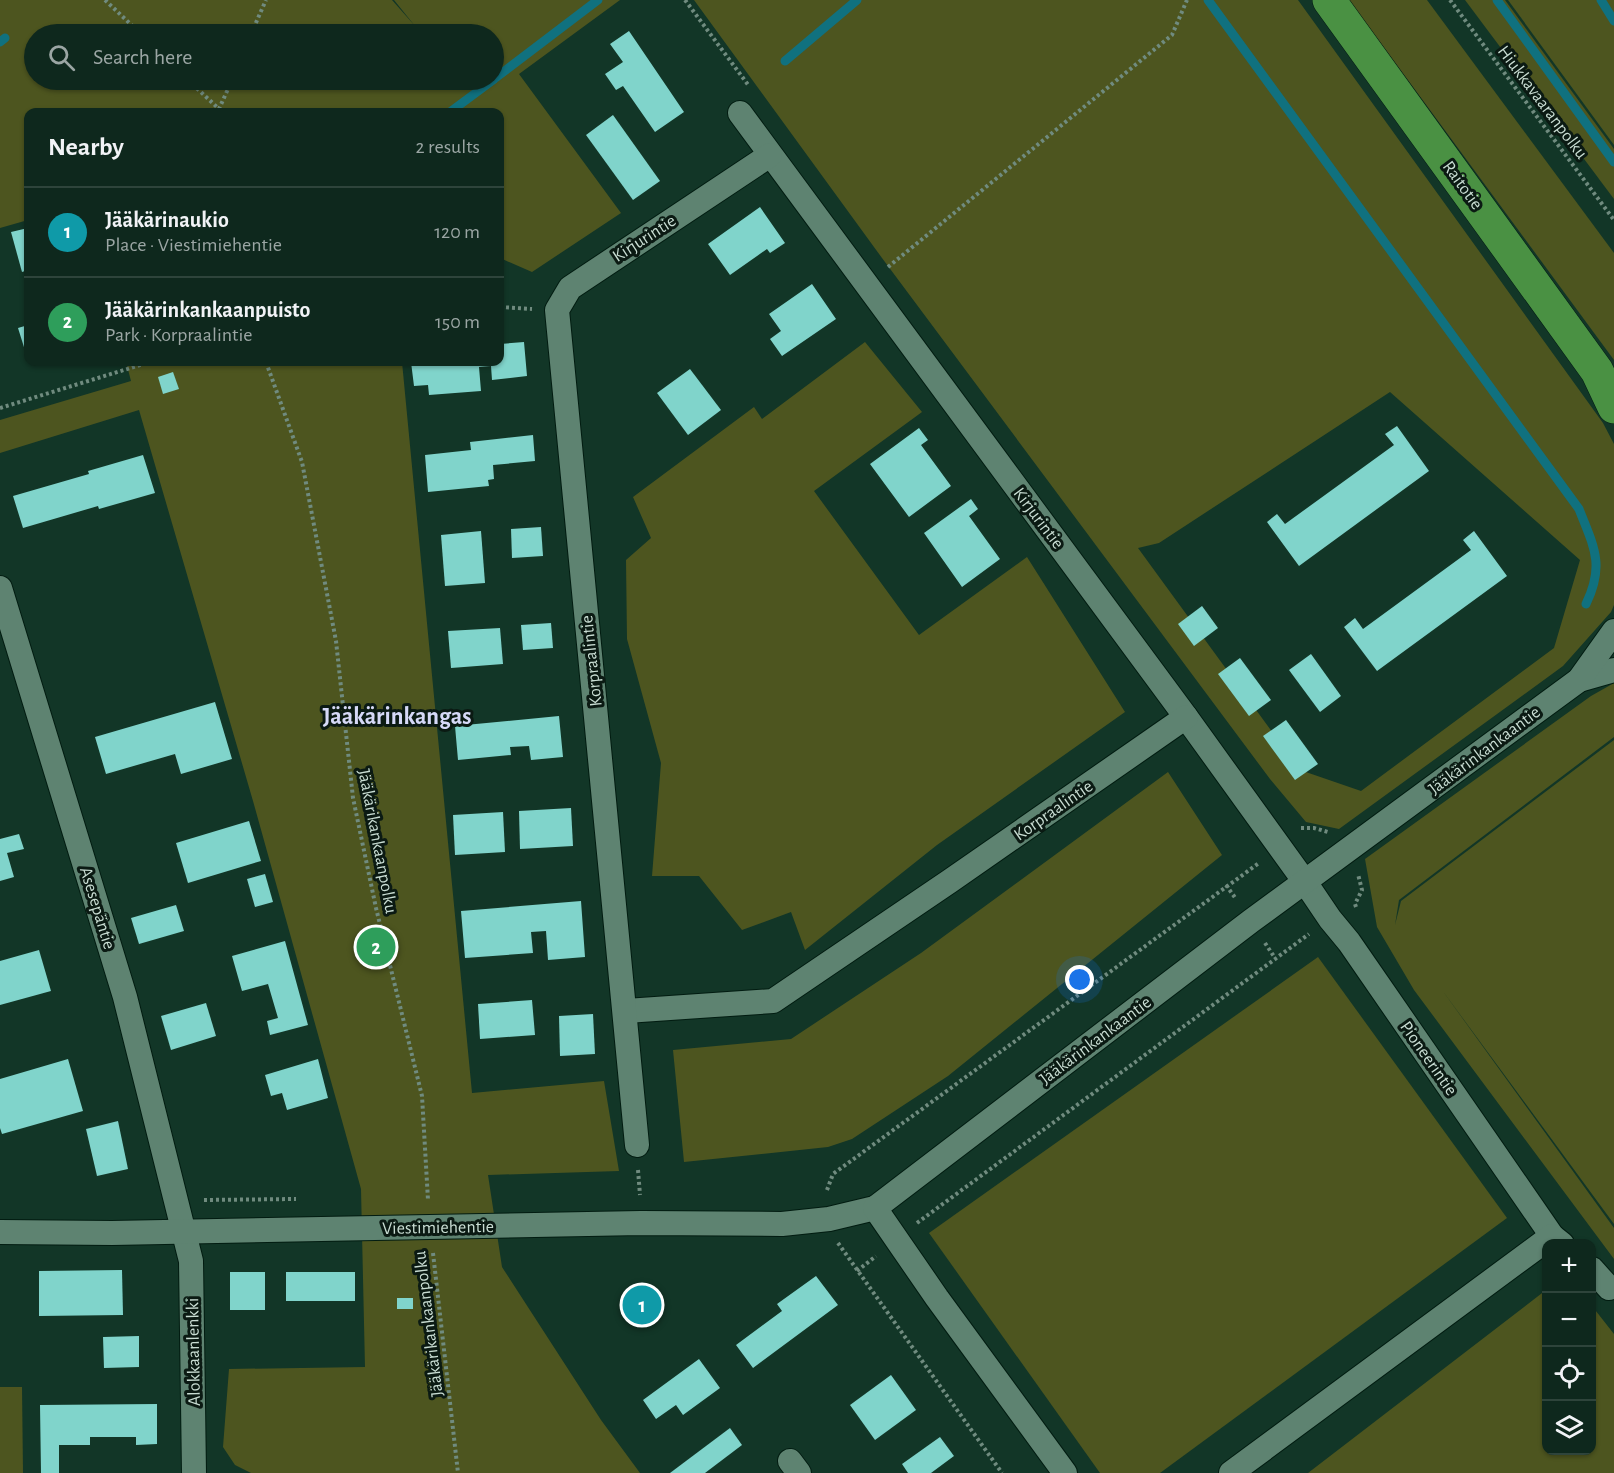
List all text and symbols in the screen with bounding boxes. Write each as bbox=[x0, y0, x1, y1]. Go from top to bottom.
search box bbox=[24, 24, 504, 90]
icon: search bbox=[45, 41, 78, 74]
street label: Hiukkavaaranpolku bbox=[1494, 43, 1591, 163]
text: Search here bbox=[93, 46, 192, 68]
text: Nearby bbox=[48, 134, 124, 160]
text: 2 results bbox=[416, 137, 480, 157]
street label: Raitotie bbox=[1439, 158, 1486, 213]
text: Jääkärinaukio bbox=[105, 209, 229, 231]
street label: Kirjurintie bbox=[610, 212, 679, 266]
text: 1 bbox=[64, 222, 71, 242]
text: 120 m bbox=[434, 222, 480, 242]
text: Place · Viestimiehentie bbox=[105, 235, 282, 255]
text: Jääkärinkankaanpuisto bbox=[105, 299, 310, 321]
text: 2 bbox=[63, 312, 72, 332]
text: 150 m bbox=[435, 312, 480, 332]
text: Park · Korpraalintie bbox=[105, 325, 253, 345]
street label: Kirjurintie bbox=[1009, 485, 1067, 553]
street label: Korpraalintie bbox=[578, 614, 606, 707]
street label: Jääkärinkankaantie bbox=[1425, 703, 1544, 798]
district label: Jääkärinkangas bbox=[322, 705, 472, 729]
street label: Jääkärikankaanpolku bbox=[354, 767, 400, 915]
street label: Korpraalintie bbox=[1011, 777, 1096, 844]
street label: Asesepäntie bbox=[76, 865, 118, 952]
pin: 2 bbox=[356, 924, 395, 970]
your location bbox=[1065, 965, 1094, 994]
street label: Jääkärinkankaantie bbox=[1036, 993, 1155, 1088]
street label: Pioneerintie bbox=[1396, 1018, 1460, 1099]
street label: Viestimiehentie bbox=[382, 1218, 494, 1238]
map controls bbox=[1542, 1239, 1596, 1455]
button: + bbox=[1542, 1239, 1596, 1293]
street label: Jääkärikankaanpolku bbox=[411, 1250, 447, 1398]
pin: 1 bbox=[622, 1282, 662, 1328]
button: − bbox=[1542, 1293, 1596, 1347]
street label: Alokkaanlenkki bbox=[184, 1298, 204, 1406]
button: locate bbox=[1542, 1347, 1596, 1401]
button: layers bbox=[1542, 1401, 1596, 1455]

